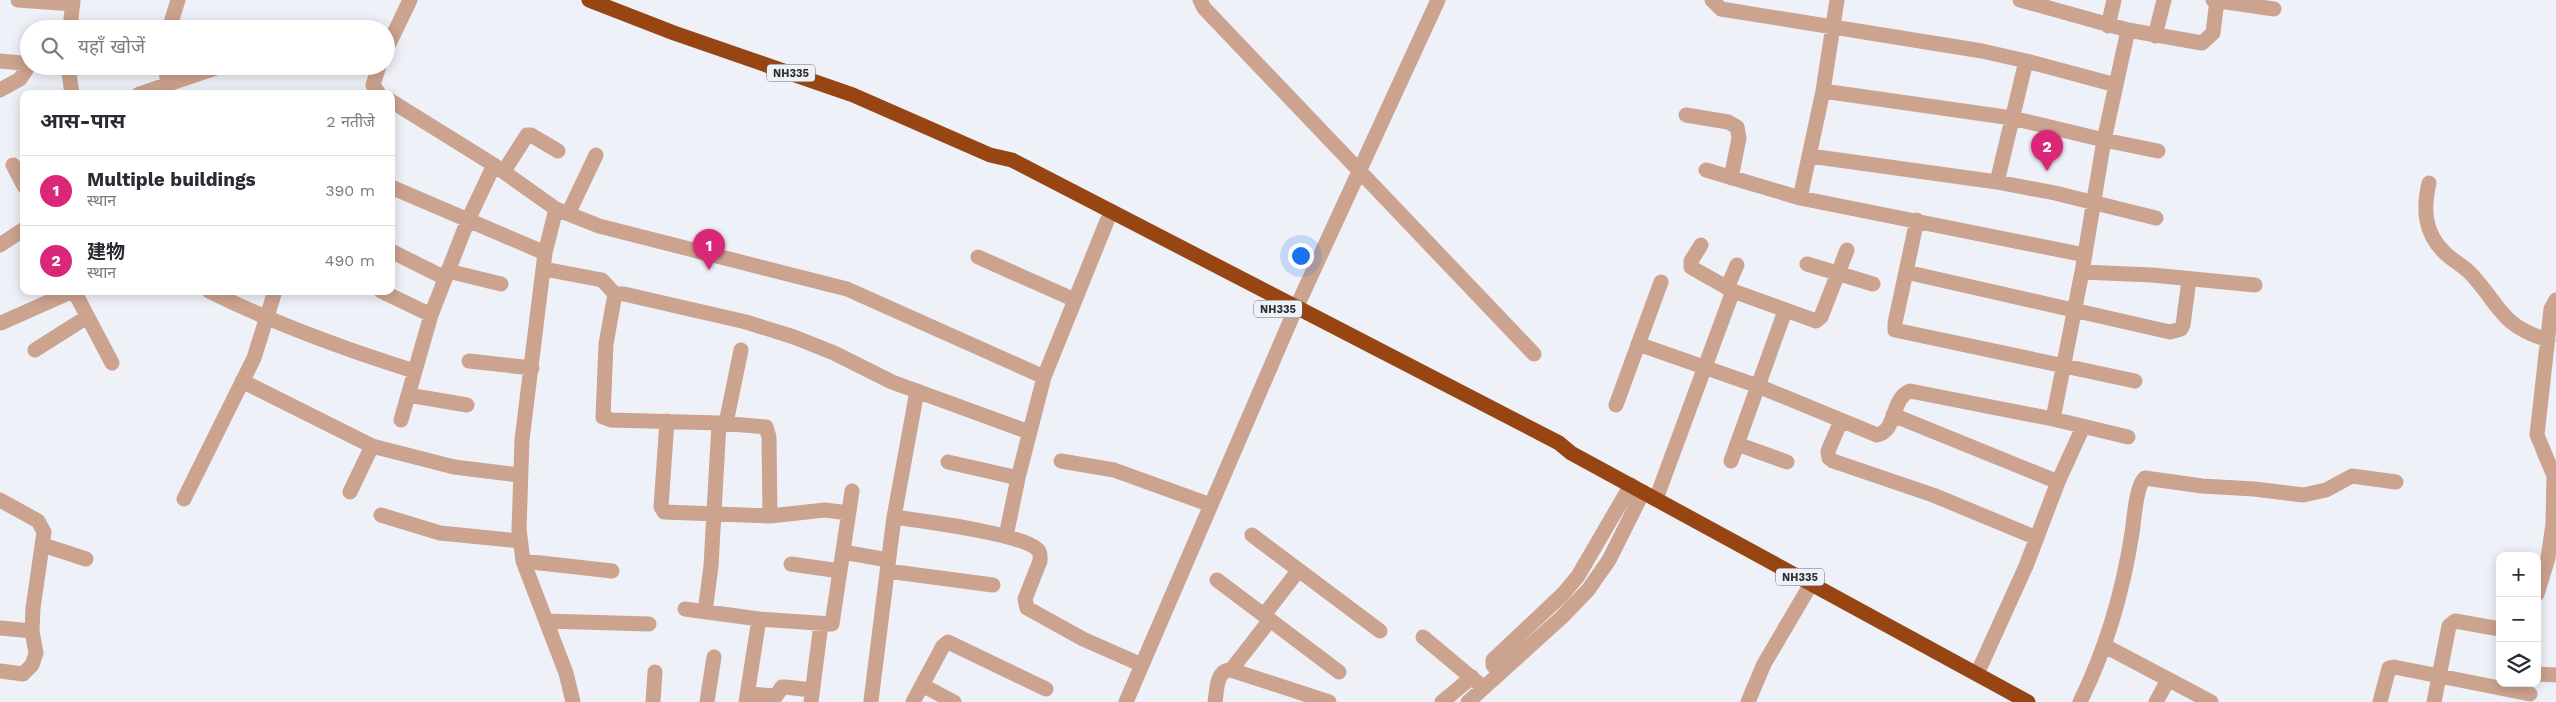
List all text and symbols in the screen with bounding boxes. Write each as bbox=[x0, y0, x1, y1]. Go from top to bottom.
search box bbox=[20, 20, 395, 75]
icon: search bbox=[38, 34, 66, 62]
text: यहाँ खोजें bbox=[78, 35, 145, 58]
road number: NH335 bbox=[767, 64, 815, 82]
text: आस-पास bbox=[40, 108, 125, 133]
text: 2 नतीजे bbox=[326, 112, 375, 131]
pin: 2 bbox=[2031, 130, 2063, 171]
text: Multiple buildings bbox=[87, 168, 256, 191]
text: 1 bbox=[53, 181, 59, 200]
text: 390 m bbox=[325, 181, 375, 200]
text: स्थान bbox=[87, 191, 116, 210]
pin: 1 bbox=[693, 229, 725, 270]
text: 建物 bbox=[87, 240, 125, 263]
your location bbox=[1288, 243, 1314, 269]
text: 2 bbox=[51, 251, 61, 270]
text: 490 m bbox=[325, 251, 375, 270]
text: स्थान bbox=[87, 263, 116, 282]
road number: NH335 bbox=[1254, 300, 1302, 318]
map controls bbox=[2496, 552, 2541, 687]
button: + bbox=[2496, 552, 2541, 597]
road number: NH335 bbox=[1776, 568, 1824, 586]
button: − bbox=[2496, 597, 2541, 642]
button: layers bbox=[2496, 642, 2541, 687]

